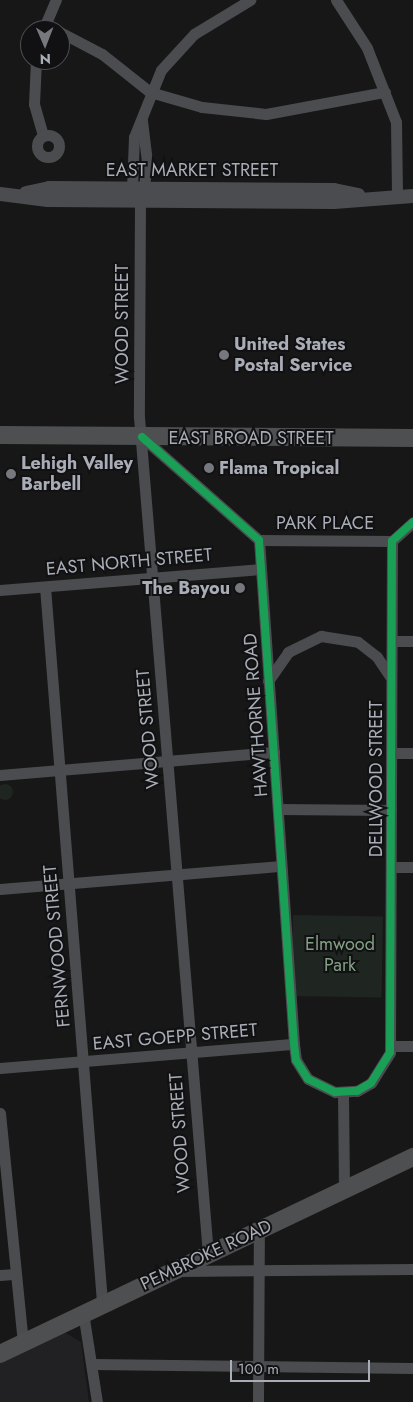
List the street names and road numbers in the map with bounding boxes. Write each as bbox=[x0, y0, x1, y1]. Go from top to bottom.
street label: EAST MARKET STREET bbox=[106, 159, 278, 181]
street label: WOOD STREET bbox=[111, 264, 133, 384]
street label: EAST BROAD STREET bbox=[168, 427, 334, 449]
street label: PARK PLACE bbox=[276, 512, 374, 534]
street label: EAST NORTH STREET bbox=[45, 544, 213, 580]
street label: HAWTHORNE ROAD bbox=[240, 632, 272, 798]
street label: WOOD STREET bbox=[132, 668, 164, 790]
street label: DELLWOOD STREET bbox=[365, 701, 387, 857]
street label: FERNWOOD STREET bbox=[39, 864, 75, 1028]
street label: EAST GOEPP STREET bbox=[92, 1019, 258, 1055]
street label: WOOD STREET bbox=[165, 1072, 195, 1194]
street label: PEMBROKE ROAD bbox=[137, 1215, 275, 1295]

